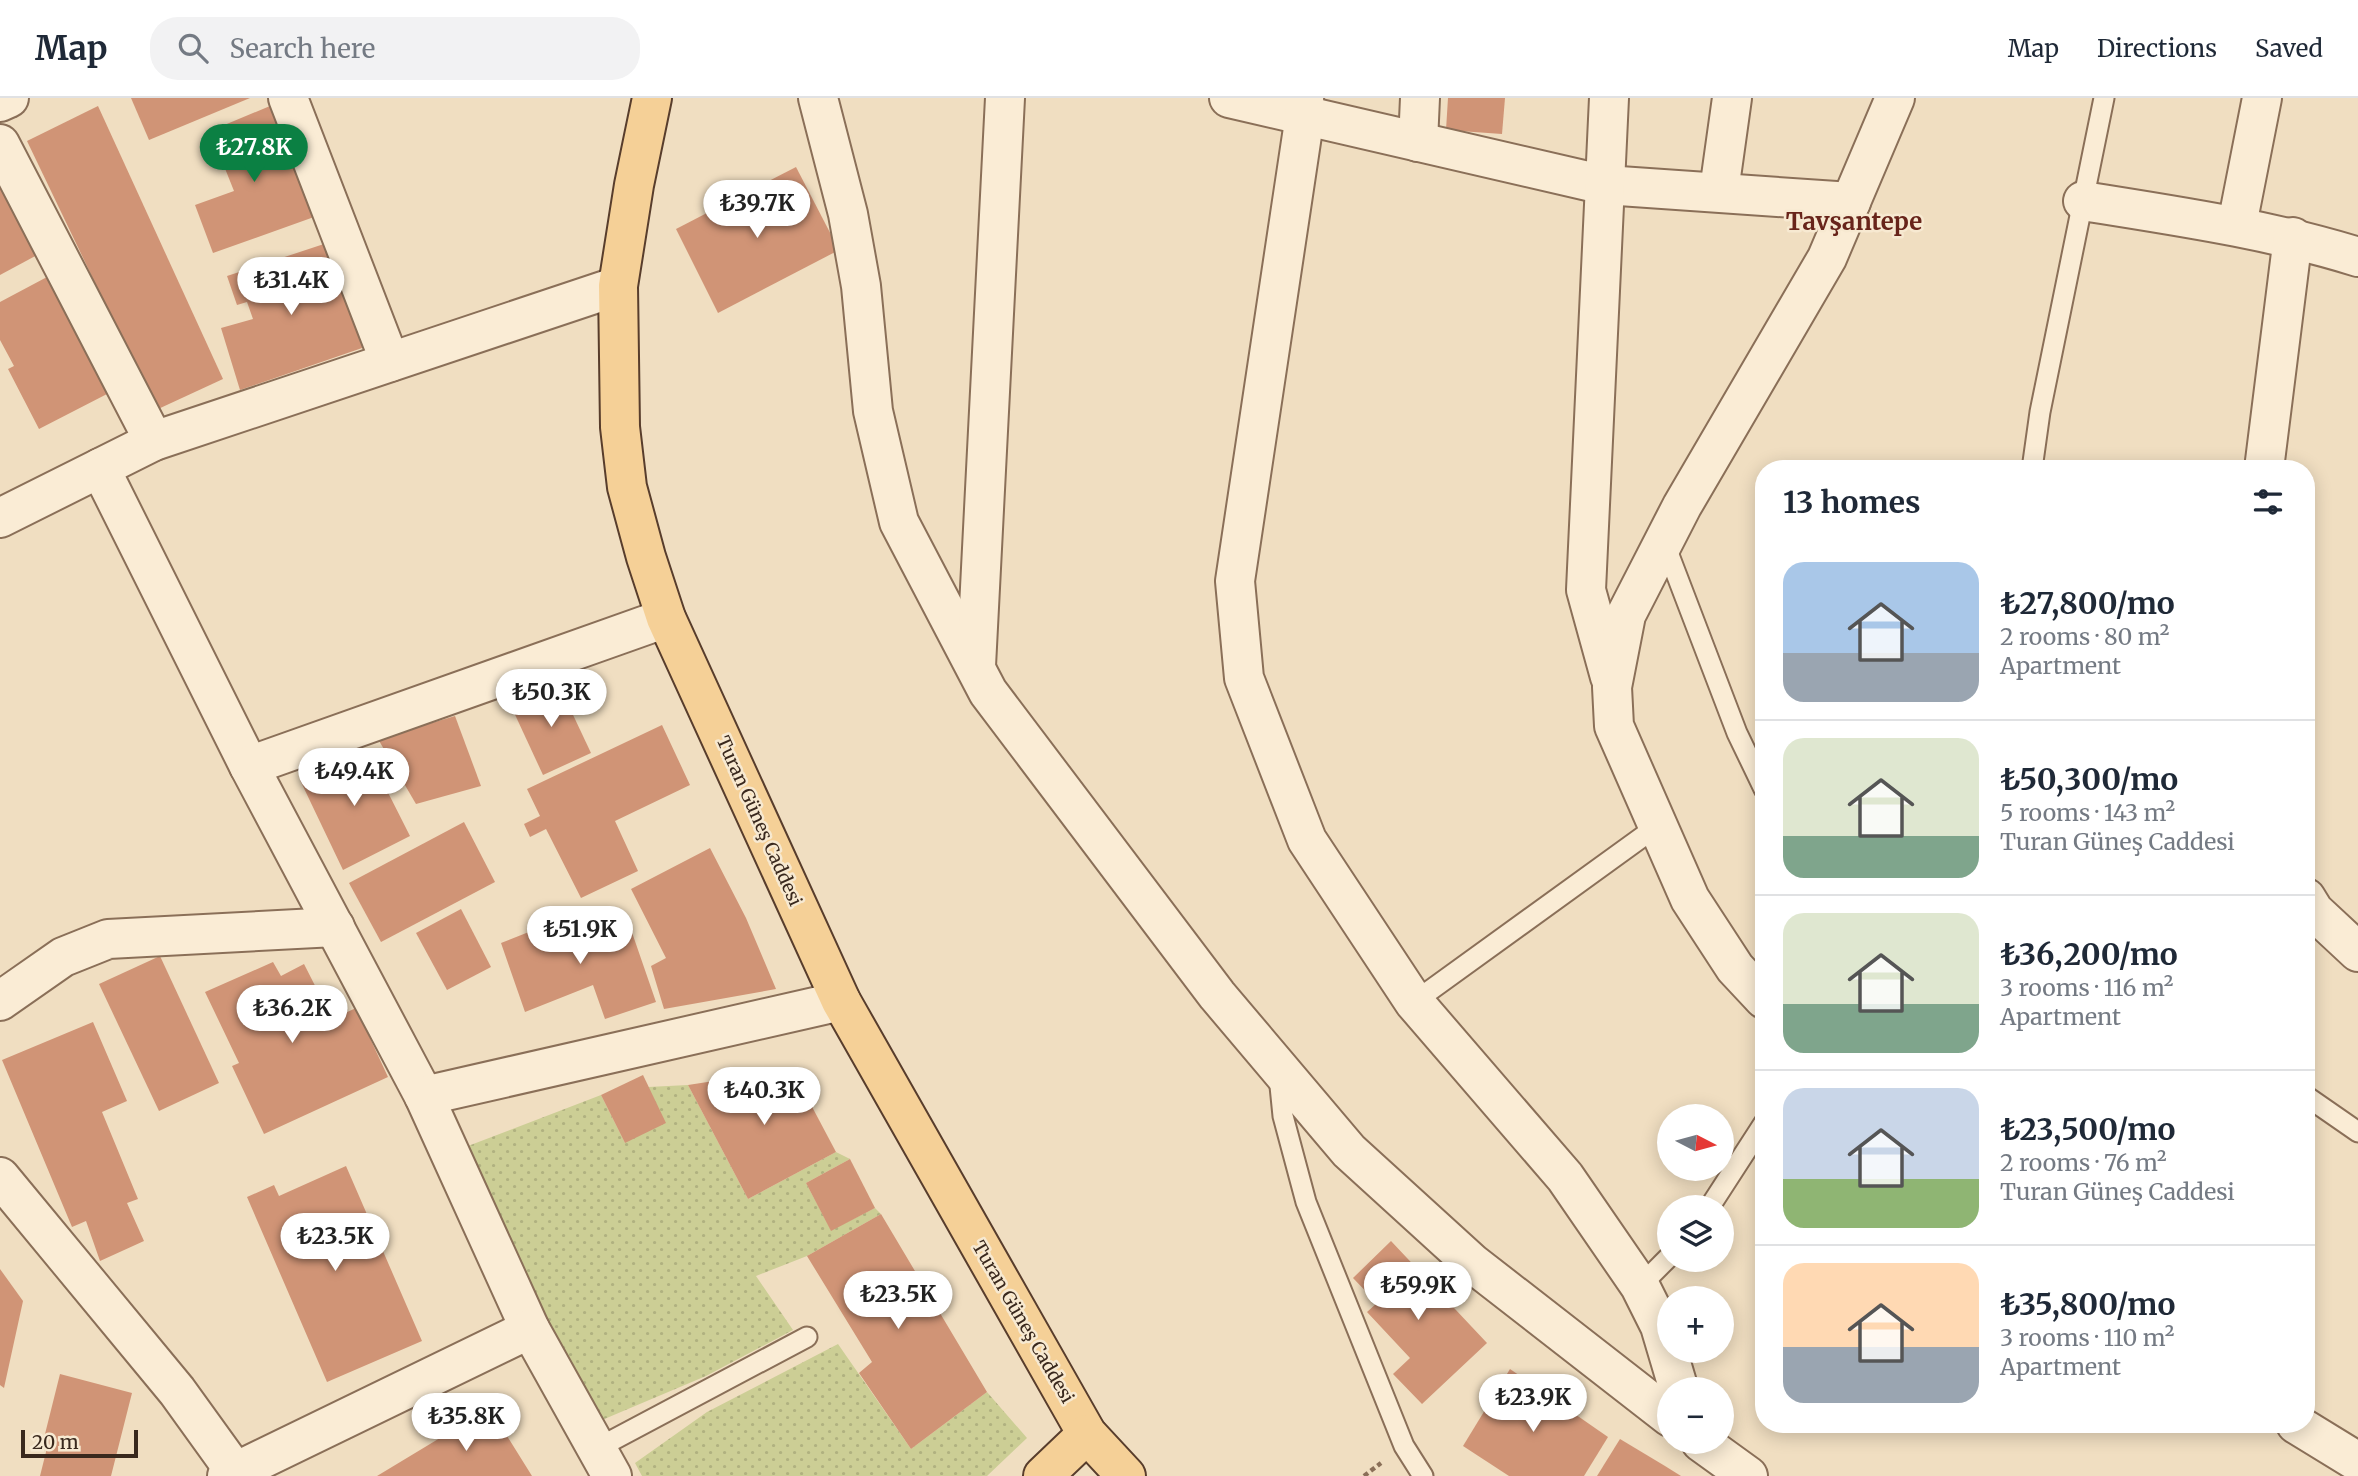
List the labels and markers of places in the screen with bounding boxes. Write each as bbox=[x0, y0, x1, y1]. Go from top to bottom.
pin: ₺27.8K bbox=[197, 125, 311, 184]
pin: ₺39.7K bbox=[700, 180, 814, 240]
pin: ₺31.4K bbox=[234, 258, 348, 317]
pin: ₺50.3K bbox=[494, 670, 608, 729]
pin: ₺49.4K bbox=[297, 748, 411, 808]
pin: ₺51.9K bbox=[523, 906, 637, 966]
pin: ₺36.2K bbox=[235, 986, 349, 1045]
pin: ₺40.3K bbox=[707, 1068, 821, 1127]
pin: ₺23.5K bbox=[278, 1214, 392, 1273]
pin: ₺59.9K bbox=[1361, 1262, 1475, 1322]
pin: ₺23.5K bbox=[841, 1272, 955, 1331]
pin: ₺23.9K bbox=[1476, 1374, 1590, 1434]
pin: ₺35.8K bbox=[409, 1394, 523, 1453]

